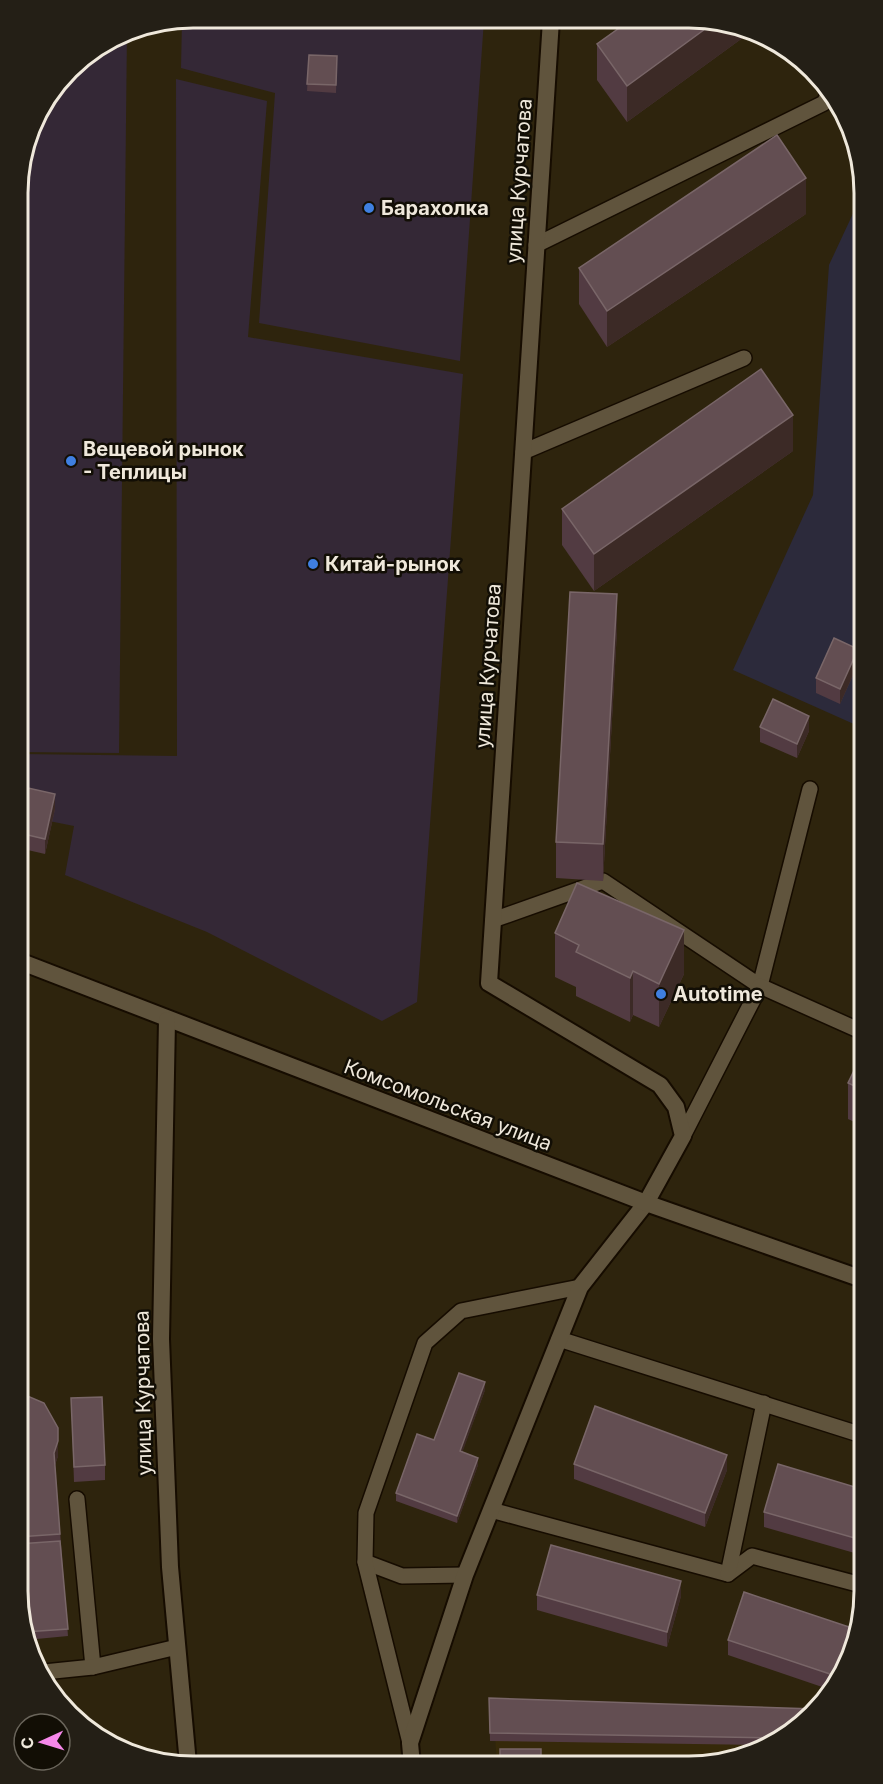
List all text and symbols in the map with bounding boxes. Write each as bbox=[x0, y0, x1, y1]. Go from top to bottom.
street label: улица Курчатова bbox=[501, 98, 537, 264]
place label: Барахолка bbox=[381, 196, 489, 220]
marker: Барахолка bbox=[362, 201, 376, 215]
place label: Вещевой рынок - Теплицы bbox=[83, 437, 244, 484]
marker: Вещевой рынок - Теплицы bbox=[64, 454, 78, 468]
place label: Китай-рынок bbox=[325, 552, 461, 576]
marker: Китай-рынок bbox=[306, 557, 320, 571]
street label: улица Курчатова bbox=[470, 583, 506, 749]
place label: Autotime bbox=[673, 982, 763, 1006]
marker: Autotime bbox=[654, 987, 668, 1001]
street label: Комсомольская улица bbox=[341, 1054, 555, 1156]
street label: улица Курчатова bbox=[130, 1310, 156, 1476]
north arrow bbox=[12, 1712, 72, 1772]
text: С bbox=[17, 1736, 37, 1750]

